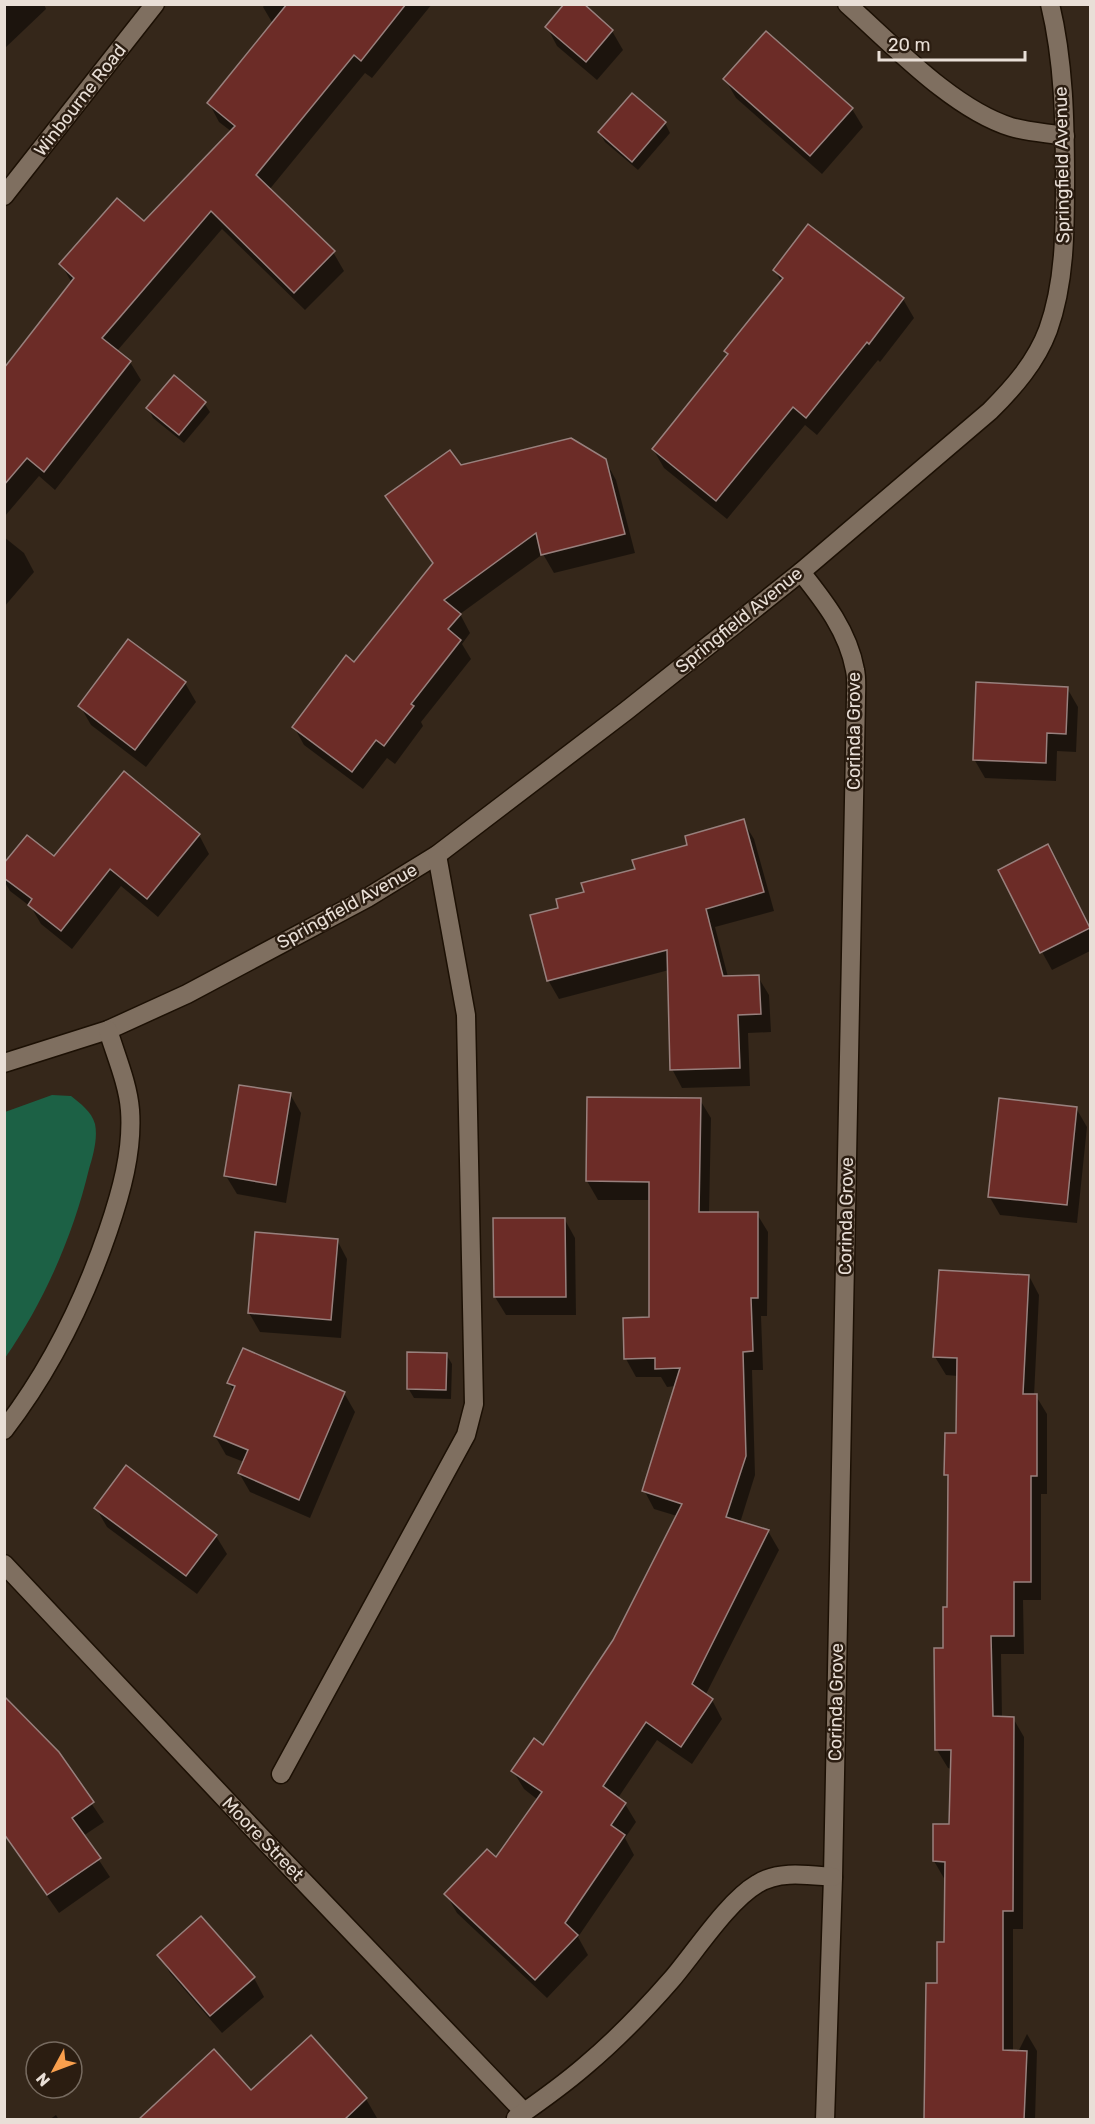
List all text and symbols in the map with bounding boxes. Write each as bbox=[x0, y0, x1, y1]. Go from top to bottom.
scale bar bbox=[879, 24, 1024, 62]
text: 20 m bbox=[888, 34, 930, 56]
street label: Winbourne Road bbox=[29, 39, 131, 161]
street label: Springfield Avenue bbox=[1050, 86, 1074, 244]
street label: Springfield Avenue bbox=[671, 562, 807, 678]
street label: Corinda Grove bbox=[843, 672, 865, 790]
street label: Springfield Avenue bbox=[273, 858, 421, 954]
street label: Corinda Grove bbox=[834, 1157, 858, 1275]
street label: Corinda Grove bbox=[824, 1643, 848, 1761]
street label: Moore Street bbox=[218, 1792, 308, 1886]
north arrow bbox=[24, 2040, 84, 2100]
text: N bbox=[32, 2069, 54, 2090]

